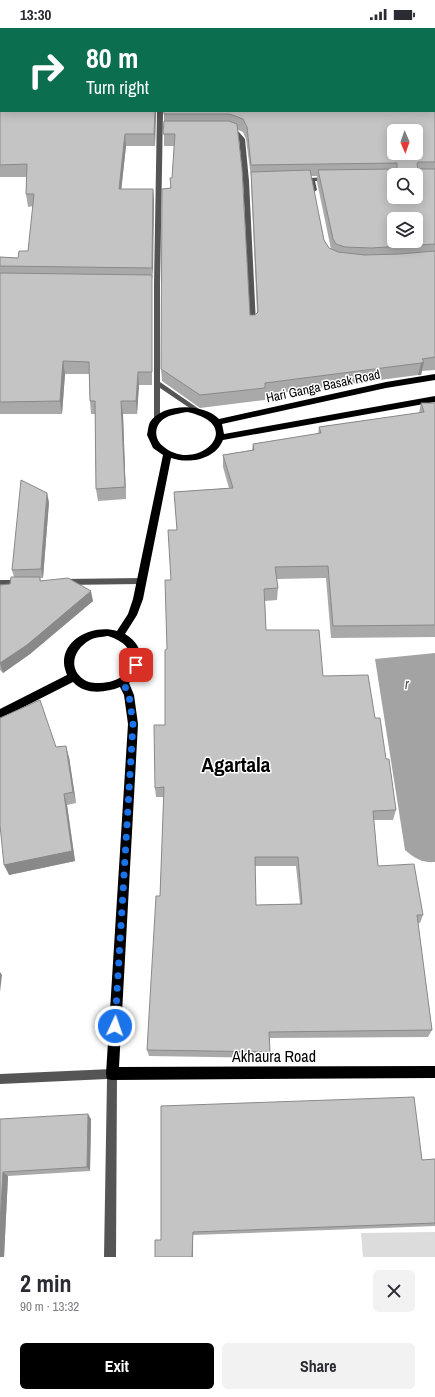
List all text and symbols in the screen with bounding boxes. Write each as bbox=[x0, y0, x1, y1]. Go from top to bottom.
text: 13:30 bbox=[20, 4, 51, 25]
text: 80 m bbox=[86, 39, 138, 77]
icon: right bbox=[20, 44, 72, 96]
text: Turn right bbox=[86, 75, 149, 100]
north arrow bbox=[387, 124, 423, 160]
map controls bbox=[387, 124, 423, 248]
button: search bbox=[387, 168, 423, 204]
button: layers bbox=[387, 212, 423, 248]
street label: Hari Ganga Basak Road bbox=[264, 366, 382, 406]
pin bbox=[119, 648, 153, 682]
icon: arrive bbox=[125, 654, 147, 676]
water label: r bbox=[405, 675, 410, 693]
district label: Agartala bbox=[202, 750, 271, 779]
position arrow bbox=[94, 1005, 136, 1047]
street label: Akhaura Road bbox=[231, 1045, 316, 1067]
text: 2 min bbox=[20, 1267, 71, 1299]
button: close bbox=[373, 1270, 415, 1312]
text: 90 m · 13:32 bbox=[20, 1298, 79, 1315]
button: Exit bbox=[20, 1343, 214, 1389]
button: Share bbox=[222, 1343, 415, 1389]

